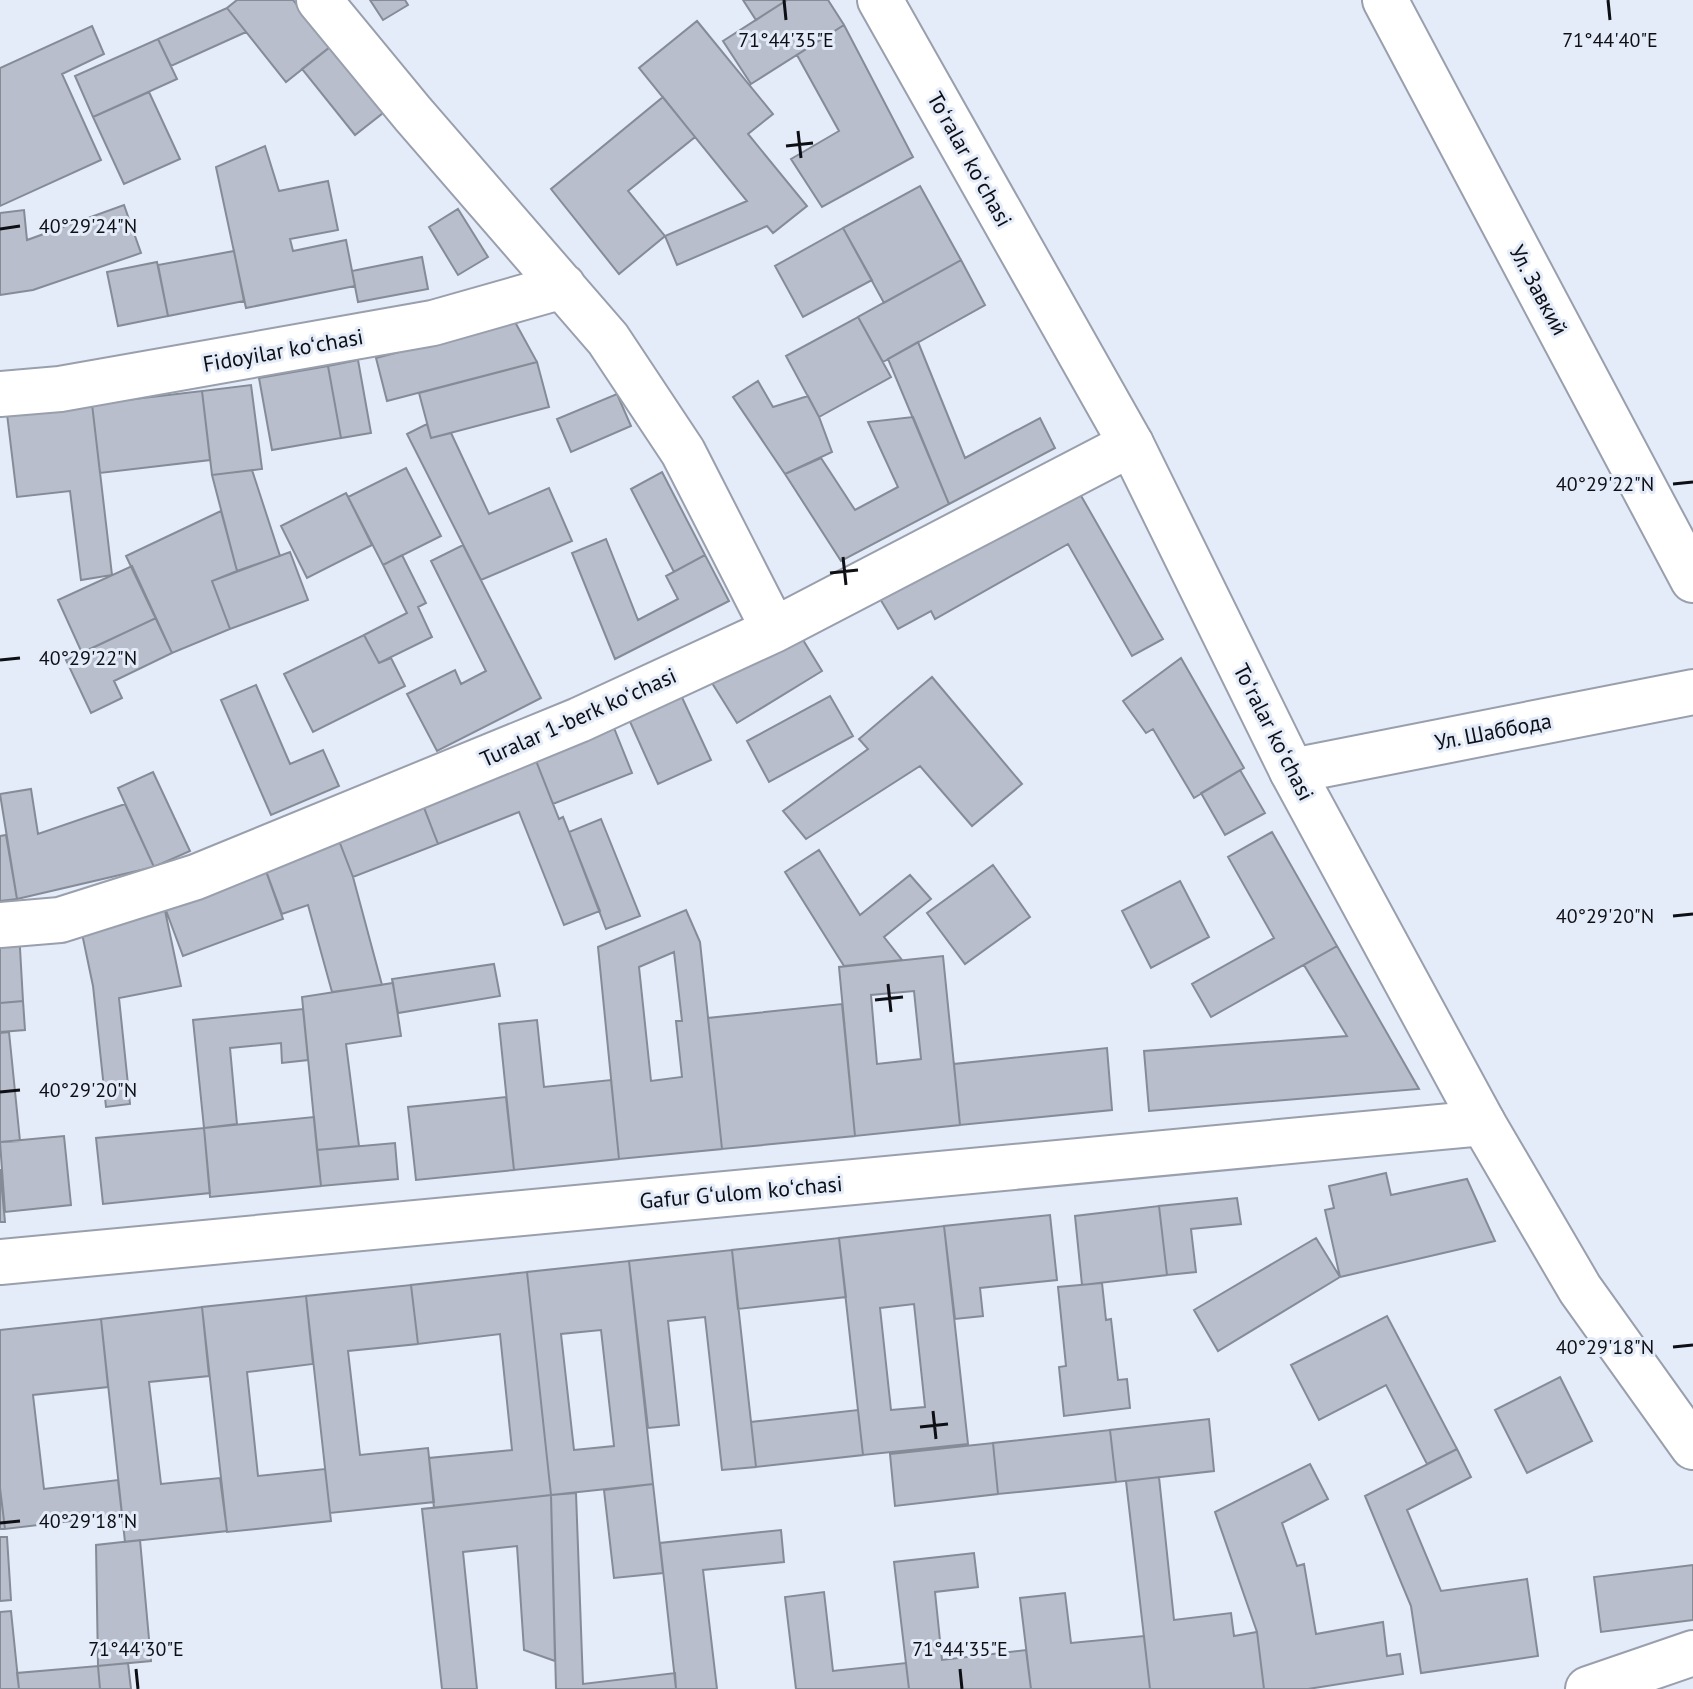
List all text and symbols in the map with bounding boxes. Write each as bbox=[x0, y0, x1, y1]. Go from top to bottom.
text: 71°44'35"E bbox=[738, 27, 834, 53]
text: 71°44'40"E bbox=[1562, 27, 1658, 53]
street label: Toʻralar koʻchasi bbox=[921, 87, 1019, 231]
text: 40°29'24"N bbox=[39, 213, 137, 239]
street label: Ул. Завкий bbox=[1504, 240, 1574, 340]
street label: Fidoyilar koʻchasi bbox=[201, 322, 365, 378]
text: 40°29'22"N bbox=[1556, 471, 1654, 497]
text: 40°29'22"N bbox=[39, 645, 137, 671]
street label: Toʻralar koʻchasi bbox=[1227, 659, 1321, 805]
street label: Turalar 1-berk koʻchasi bbox=[475, 661, 681, 773]
street label: Ул. Шаббода bbox=[1432, 706, 1554, 756]
text: 40°29'20"N bbox=[1556, 903, 1654, 929]
text: 40°29'20"N bbox=[39, 1077, 137, 1103]
street label: Gafur Gʻulom koʻchasi bbox=[638, 1169, 844, 1215]
text: 40°29'18"N bbox=[1556, 1334, 1654, 1360]
text: 40°29'18"N bbox=[39, 1508, 137, 1534]
text: 71°44'30"E bbox=[88, 1636, 184, 1662]
text: 71°44'35"E bbox=[912, 1636, 1008, 1662]

